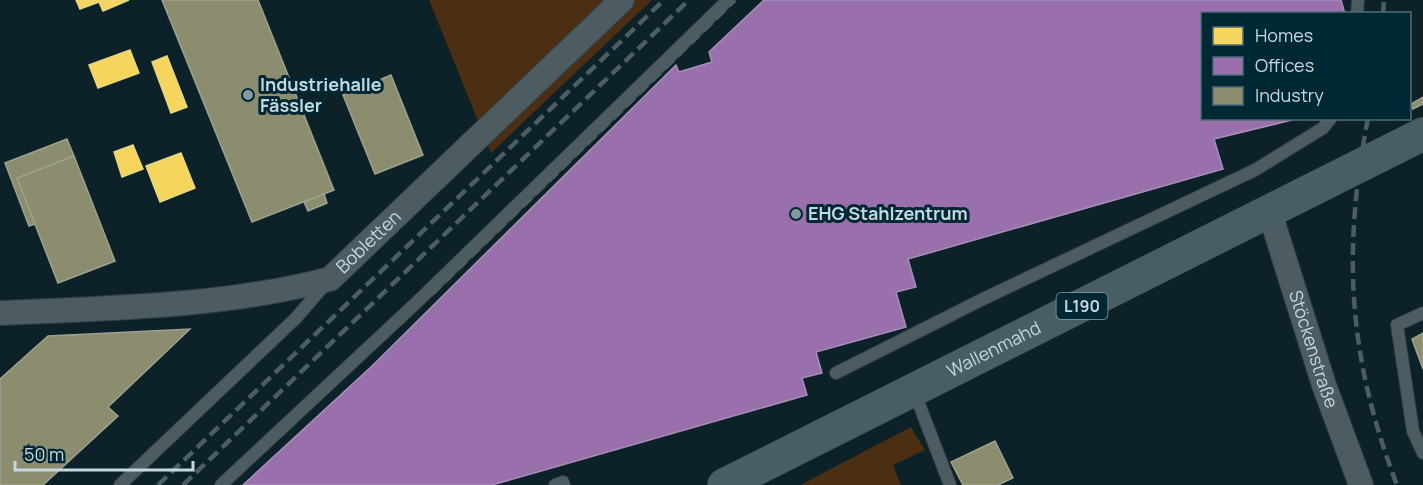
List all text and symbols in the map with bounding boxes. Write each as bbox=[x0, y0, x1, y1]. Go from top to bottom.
legend bbox=[1201, 12, 1411, 120]
text: Homes bbox=[1255, 23, 1313, 47]
text: Offices bbox=[1255, 53, 1314, 77]
place label: Industriehalle Fässler bbox=[260, 72, 382, 117]
text: Industry bbox=[1255, 83, 1324, 107]
marker: Industriehalle Fässler bbox=[241, 88, 255, 102]
place label: EHG Stahlzentrum bbox=[808, 201, 968, 225]
street label: Bobletten bbox=[330, 204, 406, 278]
marker: EHG Stahlzentrum bbox=[789, 207, 803, 221]
street label: Stöckenstraße bbox=[1284, 287, 1344, 411]
road number: L190 bbox=[1056, 293, 1108, 319]
street label: Wallenmahd bbox=[942, 315, 1044, 382]
scale bar bbox=[15, 434, 194, 472]
text: 50 m bbox=[24, 442, 64, 466]

